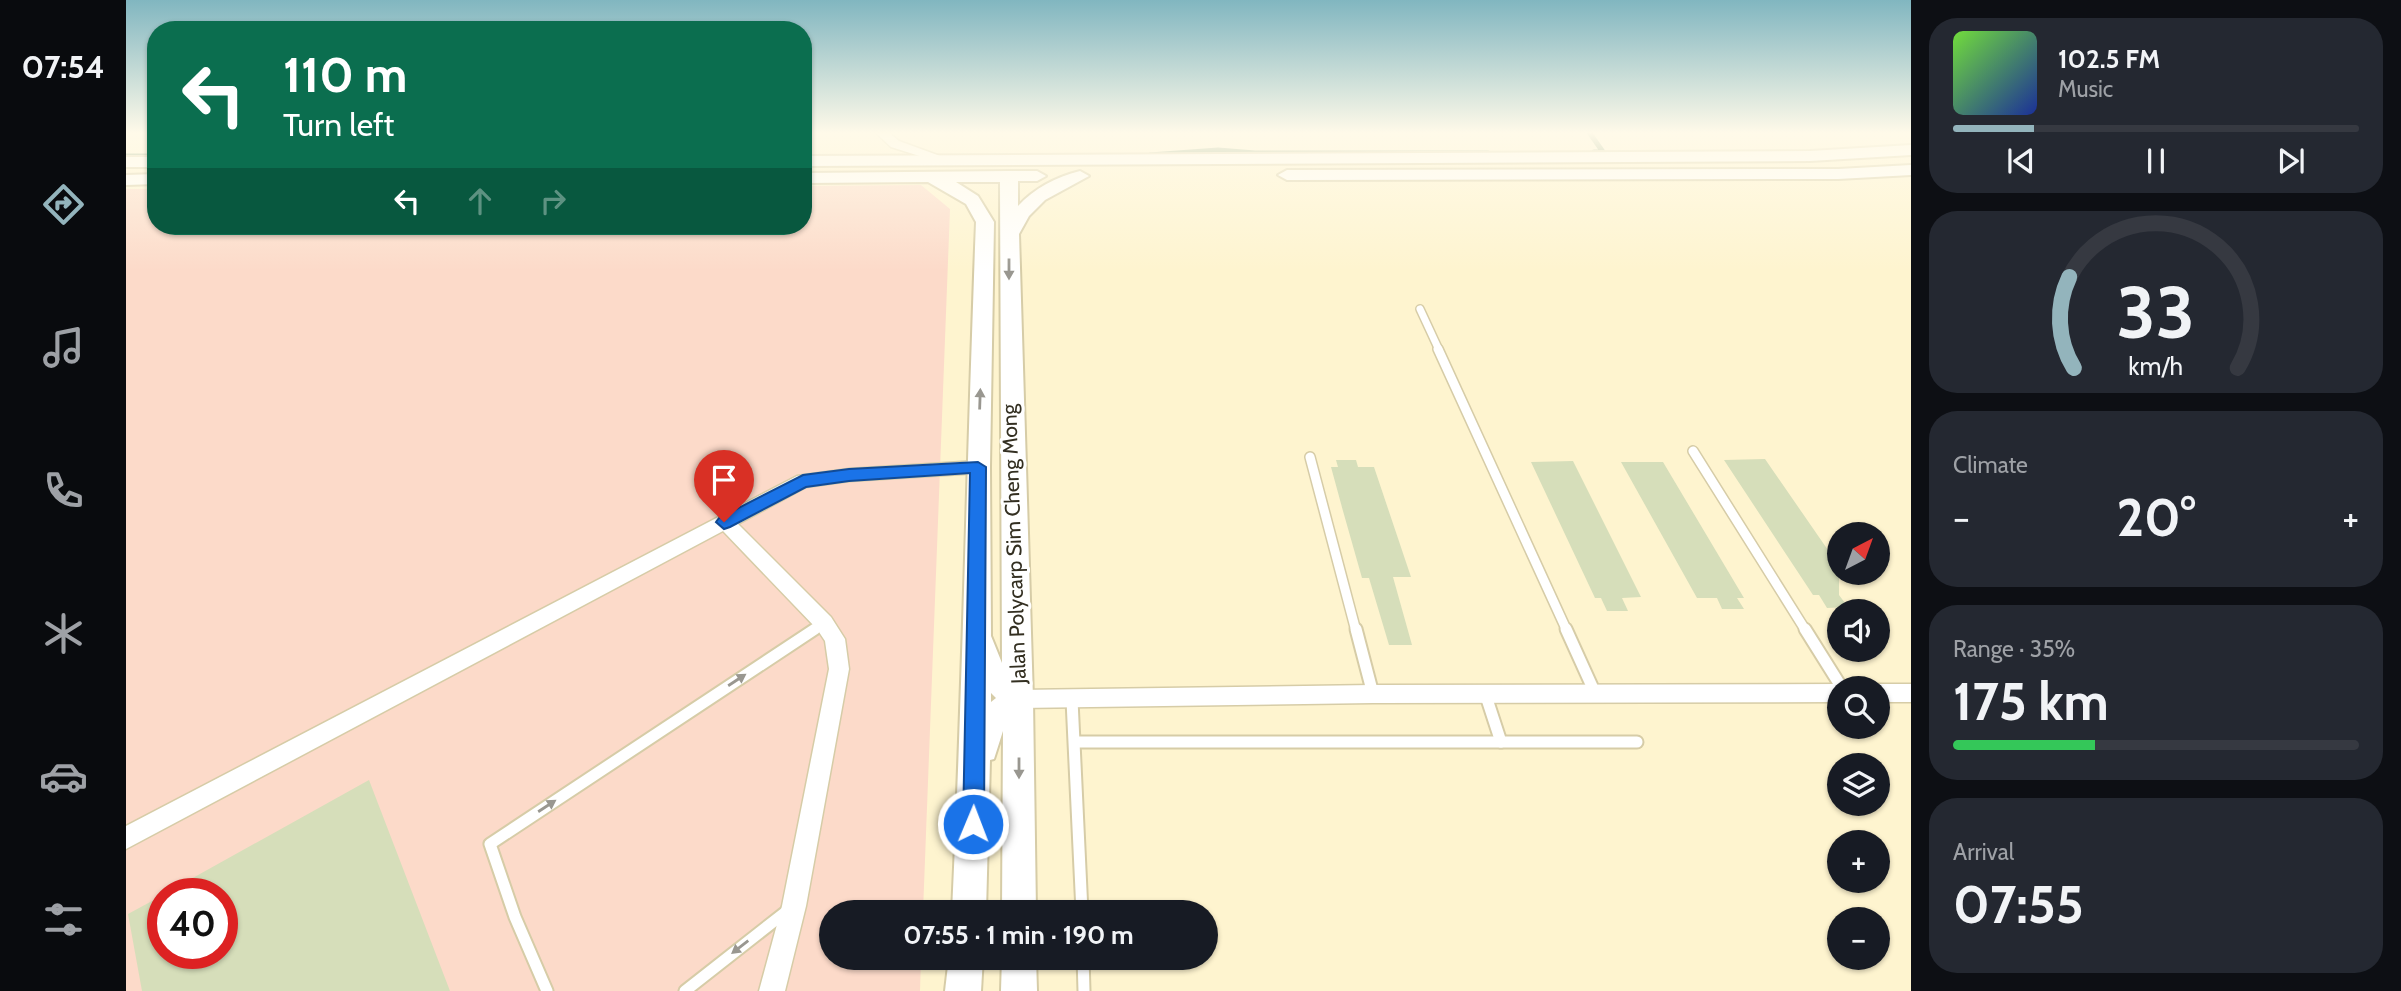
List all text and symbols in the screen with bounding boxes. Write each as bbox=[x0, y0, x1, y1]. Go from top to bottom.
text: 102.5 FM bbox=[2058, 43, 2160, 75]
text: 110 m bbox=[283, 45, 407, 104]
text: 07:54 bbox=[21, 47, 105, 86]
icon: left bbox=[168, 49, 259, 140]
text: Music bbox=[2058, 75, 2113, 103]
text: Turn left bbox=[283, 105, 394, 144]
icon: previous bbox=[2002, 142, 2040, 180]
icon: pause bbox=[2137, 142, 2175, 180]
icon: next bbox=[2272, 142, 2310, 180]
icon: directions bbox=[39, 180, 88, 229]
icon: left bbox=[388, 182, 426, 220]
icon: ahead bbox=[461, 182, 499, 220]
icon: right bbox=[534, 182, 572, 220]
one-way arrow bbox=[1003, 258, 1015, 280]
text: 33 bbox=[2117, 269, 2195, 357]
icon: music bbox=[39, 323, 88, 372]
text: km/h bbox=[2129, 351, 2183, 381]
one-way arrow bbox=[974, 388, 986, 410]
street label: Jalan Polycarp Sim Cheng Mong bbox=[996, 403, 1031, 685]
pin bbox=[694, 450, 754, 522]
text: Climate bbox=[1953, 451, 2028, 479]
icon: arrive bbox=[705, 461, 743, 499]
icon: phone bbox=[39, 466, 88, 515]
text: 20° bbox=[2116, 486, 2196, 549]
text: − bbox=[1953, 494, 1970, 541]
text: + bbox=[2342, 494, 2359, 541]
north arrow bbox=[1827, 522, 1890, 584]
map controls bbox=[1827, 522, 1890, 970]
button: sound bbox=[1827, 599, 1890, 662]
icon: climate bbox=[39, 609, 88, 658]
text: Range · 35% bbox=[1953, 635, 2075, 663]
text: 175 km bbox=[1953, 670, 2109, 733]
one-way arrow bbox=[727, 674, 746, 687]
button: search bbox=[1827, 676, 1890, 739]
icon: car bbox=[39, 752, 88, 801]
button: layers bbox=[1827, 753, 1890, 816]
one-way arrow bbox=[1013, 757, 1025, 779]
position arrow bbox=[936, 787, 1010, 861]
one-way arrow bbox=[537, 799, 556, 812]
button: + bbox=[1827, 830, 1890, 893]
text: Arrival bbox=[1953, 838, 2014, 866]
text: 07:55 bbox=[1953, 873, 2084, 936]
speed limit sign: 40 bbox=[147, 878, 238, 969]
icon: filters bbox=[39, 895, 88, 944]
button: − bbox=[1827, 907, 1890, 970]
text: 07:55 · 1 min · 190 m bbox=[903, 919, 1134, 951]
one-way arrow bbox=[731, 940, 749, 954]

